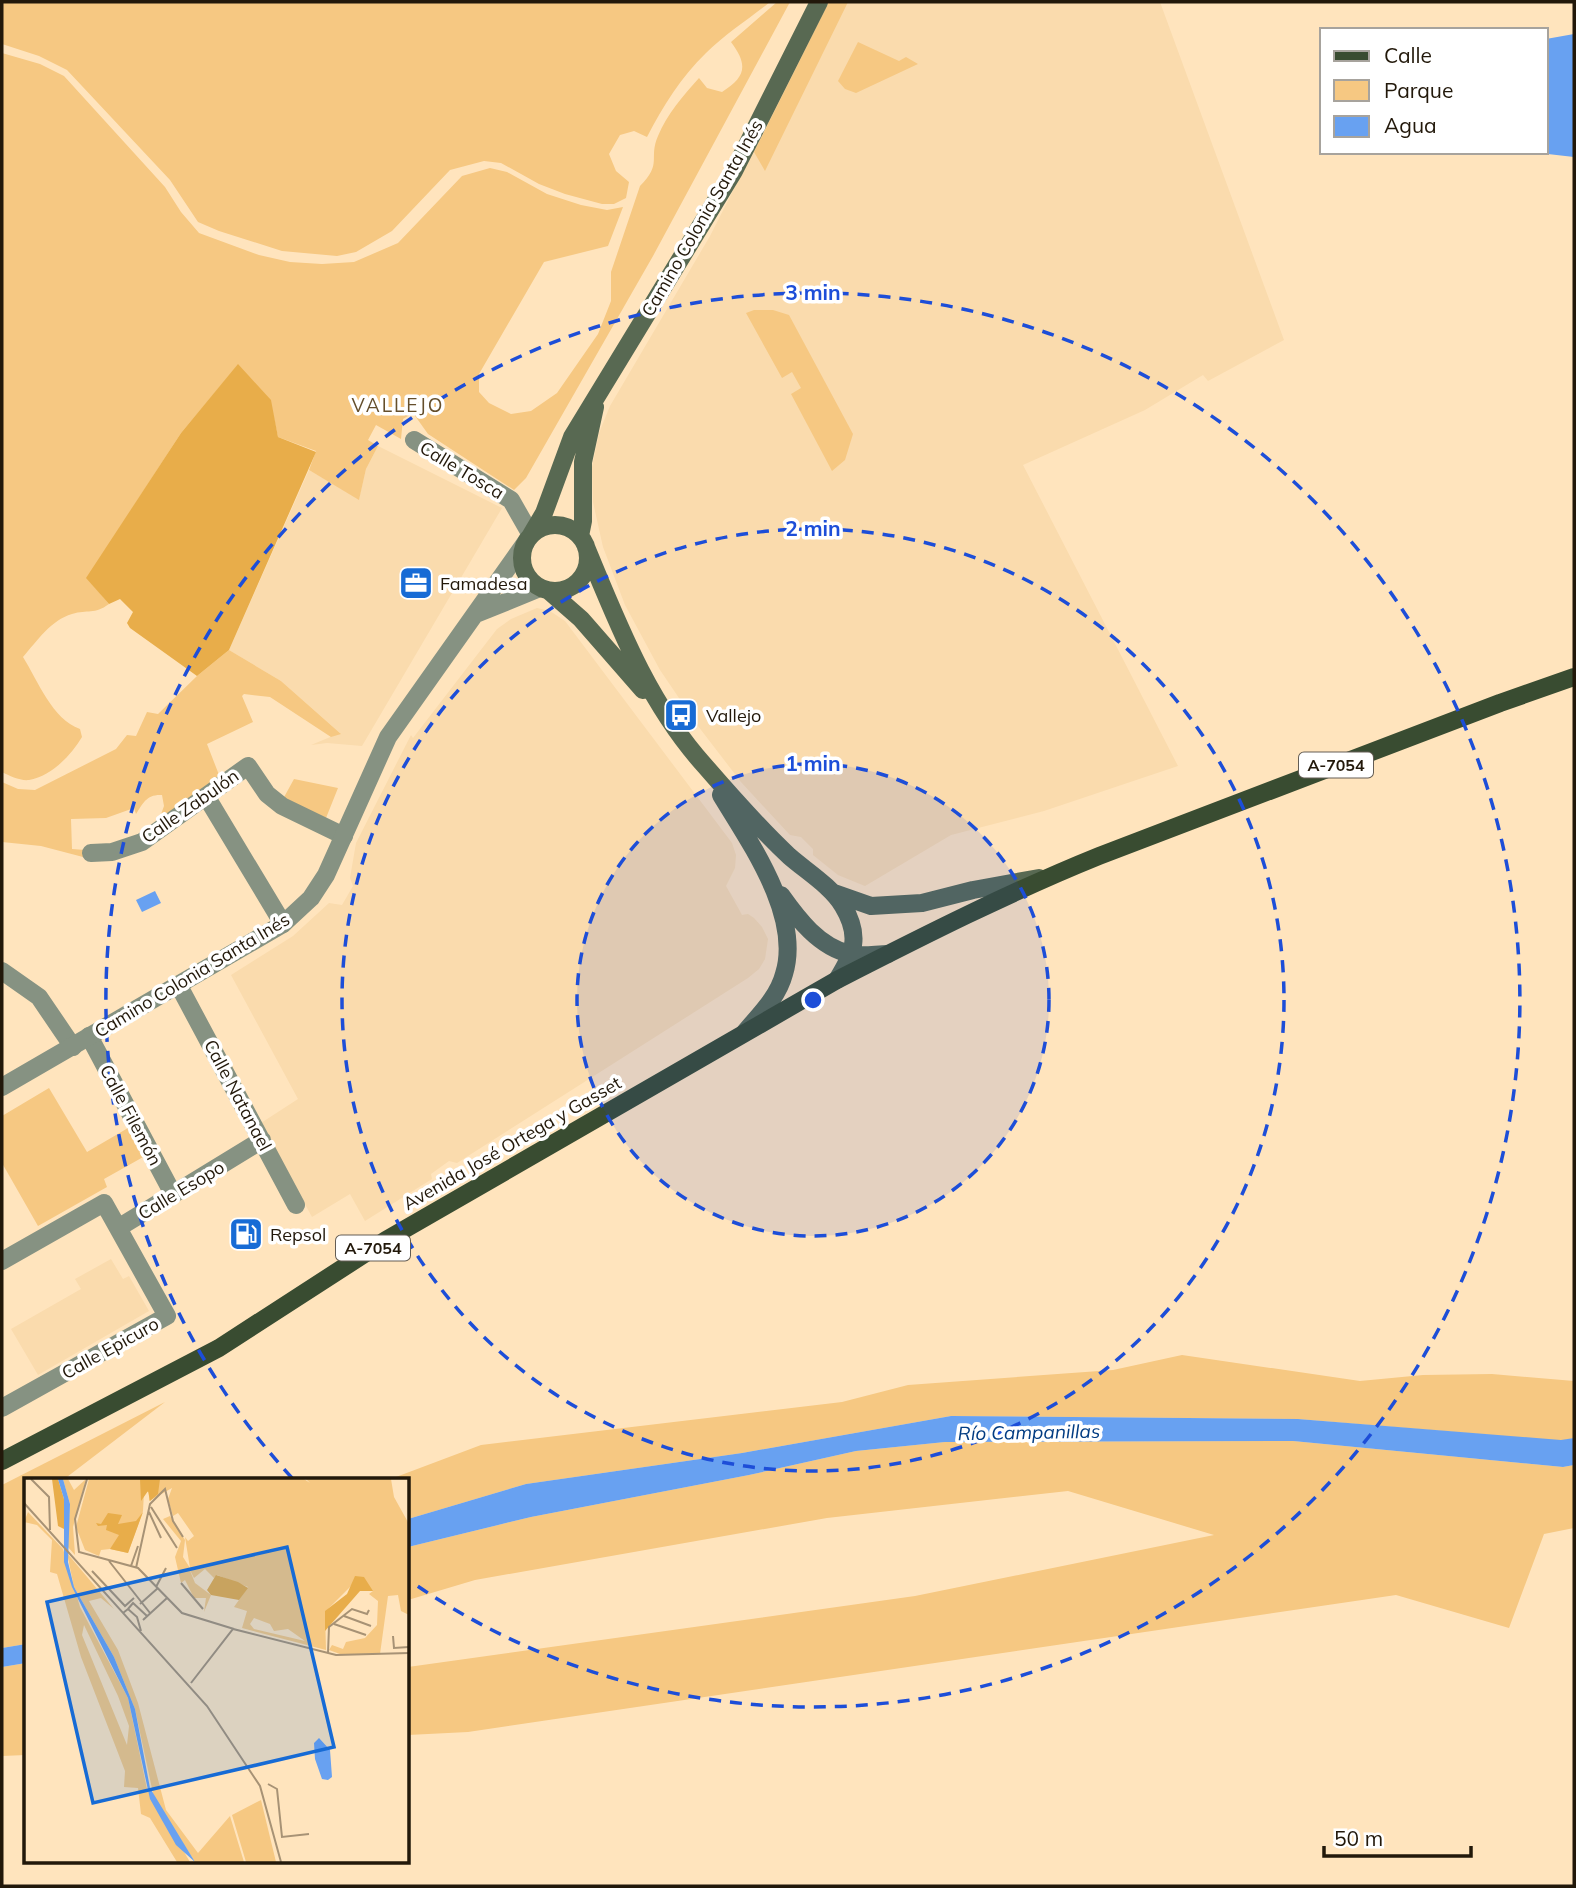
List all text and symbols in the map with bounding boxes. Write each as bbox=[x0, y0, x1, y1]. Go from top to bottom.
legend bbox=[1320, 28, 1548, 154]
text: Calle bbox=[1384, 42, 1432, 68]
text: Parque bbox=[1384, 77, 1453, 103]
text: Agua bbox=[1384, 112, 1437, 138]
street label: Camino Colonia Santa Inés bbox=[636, 115, 768, 321]
text: 3 min bbox=[785, 279, 841, 305]
district label: VALLEJO bbox=[351, 393, 445, 417]
street label: Calle Tosca bbox=[416, 436, 508, 504]
text: 2 min bbox=[785, 515, 841, 541]
office icon: Famadesa bbox=[397, 564, 435, 602]
place label: Famadesa bbox=[440, 572, 527, 595]
bus stop icon: Vallejo bbox=[662, 696, 700, 734]
place label: Vallejo bbox=[706, 704, 761, 727]
text: 1 min bbox=[785, 750, 841, 776]
road number: A-7054 bbox=[1299, 752, 1373, 778]
street label: Calle Zabulón bbox=[137, 764, 243, 848]
street label: Camino Colonia Santa Inés bbox=[90, 908, 294, 1042]
centre of rings bbox=[801, 988, 825, 1012]
street label: Calle Natanael bbox=[199, 1035, 277, 1155]
street label: Calle Filemón bbox=[95, 1061, 167, 1169]
street label: Avenida José Ortega y Gasset bbox=[399, 1071, 625, 1215]
street label: Calle Esopo bbox=[134, 1155, 228, 1225]
fuel station icon: Repsol bbox=[227, 1215, 265, 1253]
place label: Repsol bbox=[270, 1223, 326, 1246]
road number: A-7054 bbox=[336, 1236, 410, 1260]
street label: Calle Epicuro bbox=[57, 1312, 163, 1384]
water label: Río Campanillas bbox=[958, 1419, 1100, 1445]
inset map bbox=[24, 1478, 410, 1864]
scale bar bbox=[1324, 1814, 1471, 1858]
text: 50 m bbox=[1334, 1825, 1383, 1851]

